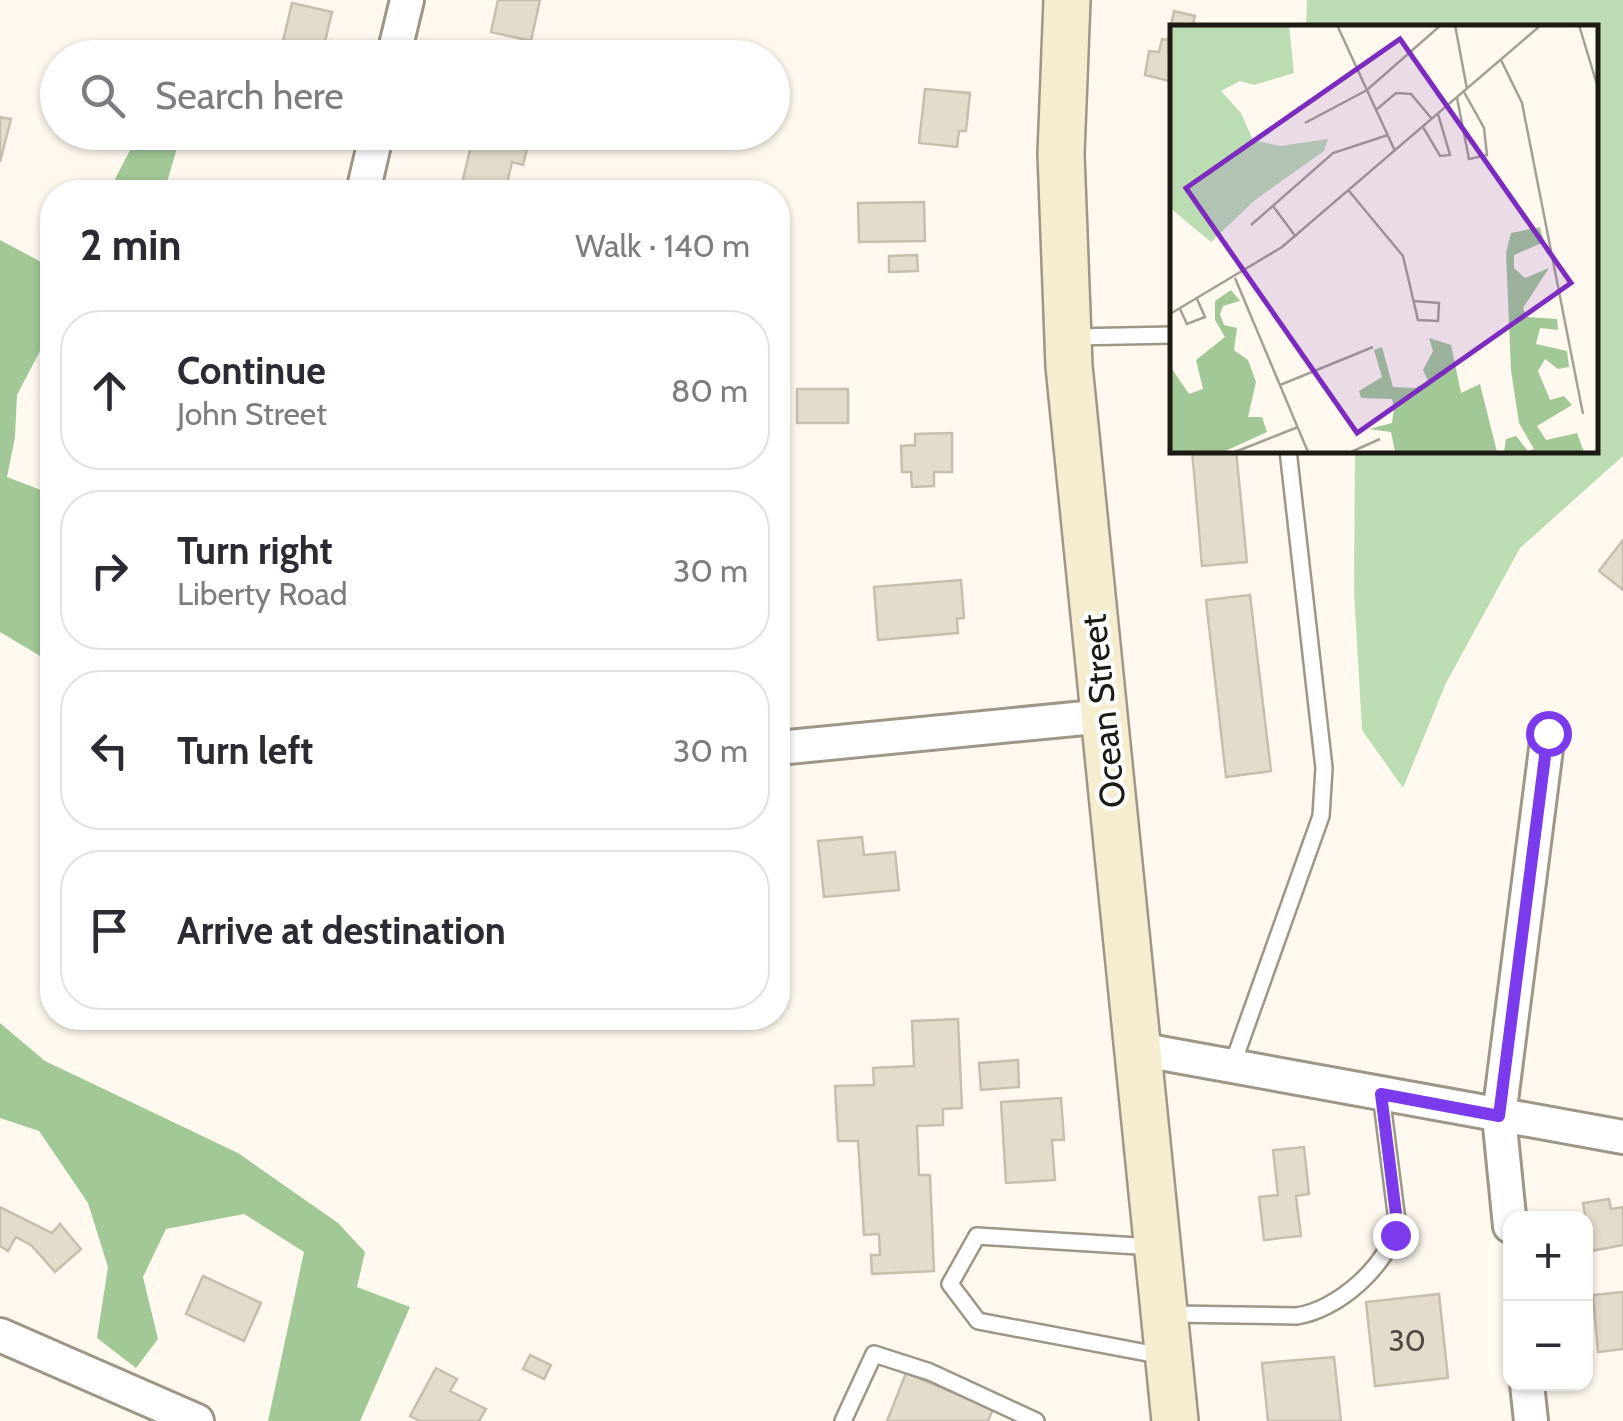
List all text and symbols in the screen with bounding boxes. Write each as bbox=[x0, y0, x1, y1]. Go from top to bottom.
inset map bbox=[1170, 25, 1598, 452]
search box bbox=[40, 40, 790, 150]
icon: search bbox=[75, 68, 130, 123]
text: Search here bbox=[155, 72, 344, 119]
text: 2 min bbox=[80, 219, 181, 271]
text: Walk · 140 m bbox=[575, 226, 750, 265]
text: Continue bbox=[177, 347, 326, 394]
icon: ahead bbox=[82, 363, 137, 418]
text: 80 m bbox=[671, 371, 748, 410]
text: John Street bbox=[177, 394, 327, 433]
text: Turn right bbox=[177, 527, 333, 574]
icon: right bbox=[82, 543, 137, 598]
text: 30 m bbox=[673, 551, 748, 590]
text: Liberty Road bbox=[177, 574, 348, 613]
street label: Ocean Street bbox=[1071, 612, 1135, 810]
route start bbox=[1526, 711, 1572, 757]
icon: left bbox=[82, 723, 137, 778]
text: Turn left bbox=[177, 727, 313, 774]
text: 30 m bbox=[673, 731, 748, 770]
icon: arrive bbox=[82, 903, 137, 958]
text: Arrive at destination bbox=[177, 907, 506, 954]
map controls bbox=[1503, 1211, 1593, 1391]
button: + bbox=[1503, 1211, 1593, 1301]
route end bbox=[1373, 1213, 1419, 1259]
button: − bbox=[1503, 1301, 1593, 1391]
house number: 30 bbox=[1388, 1322, 1426, 1359]

